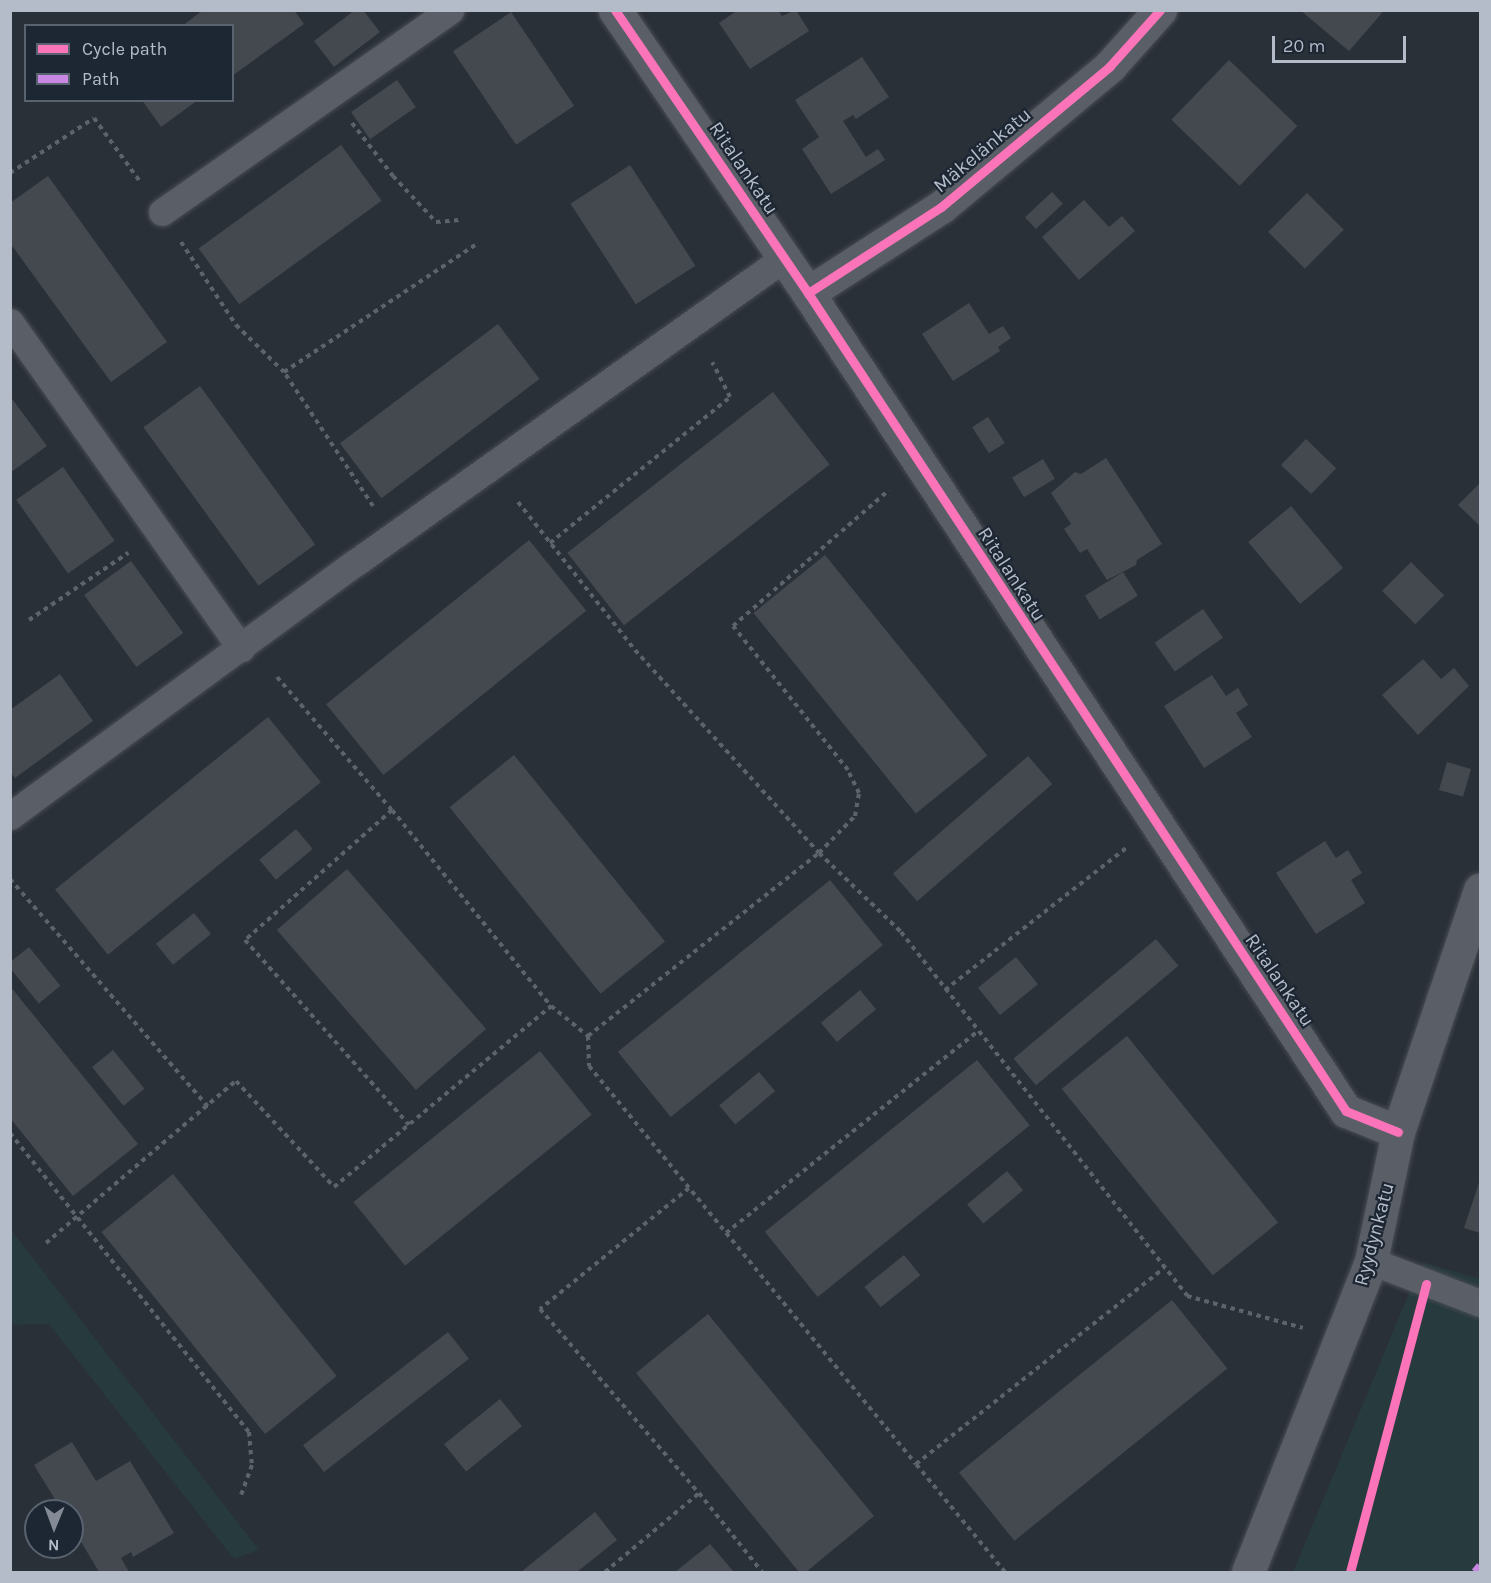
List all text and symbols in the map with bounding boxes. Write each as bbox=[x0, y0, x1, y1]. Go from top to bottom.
legend bbox=[24, 24, 234, 102]
scale bar bbox=[1275, 24, 1408, 62]
text: 20 m bbox=[1283, 35, 1325, 57]
text: Cycle path bbox=[82, 38, 167, 60]
text: Path bbox=[82, 68, 120, 90]
street label: Mäkelänkatu bbox=[928, 102, 1036, 198]
street label: Ritalankatu bbox=[704, 117, 784, 219]
street label: Ritalankatu bbox=[973, 522, 1051, 626]
street label: Ritalankatu bbox=[1240, 929, 1320, 1031]
street label: Ryydynkatu bbox=[1349, 1180, 1399, 1288]
north arrow bbox=[24, 1499, 84, 1559]
text: N bbox=[48, 1536, 60, 1555]

